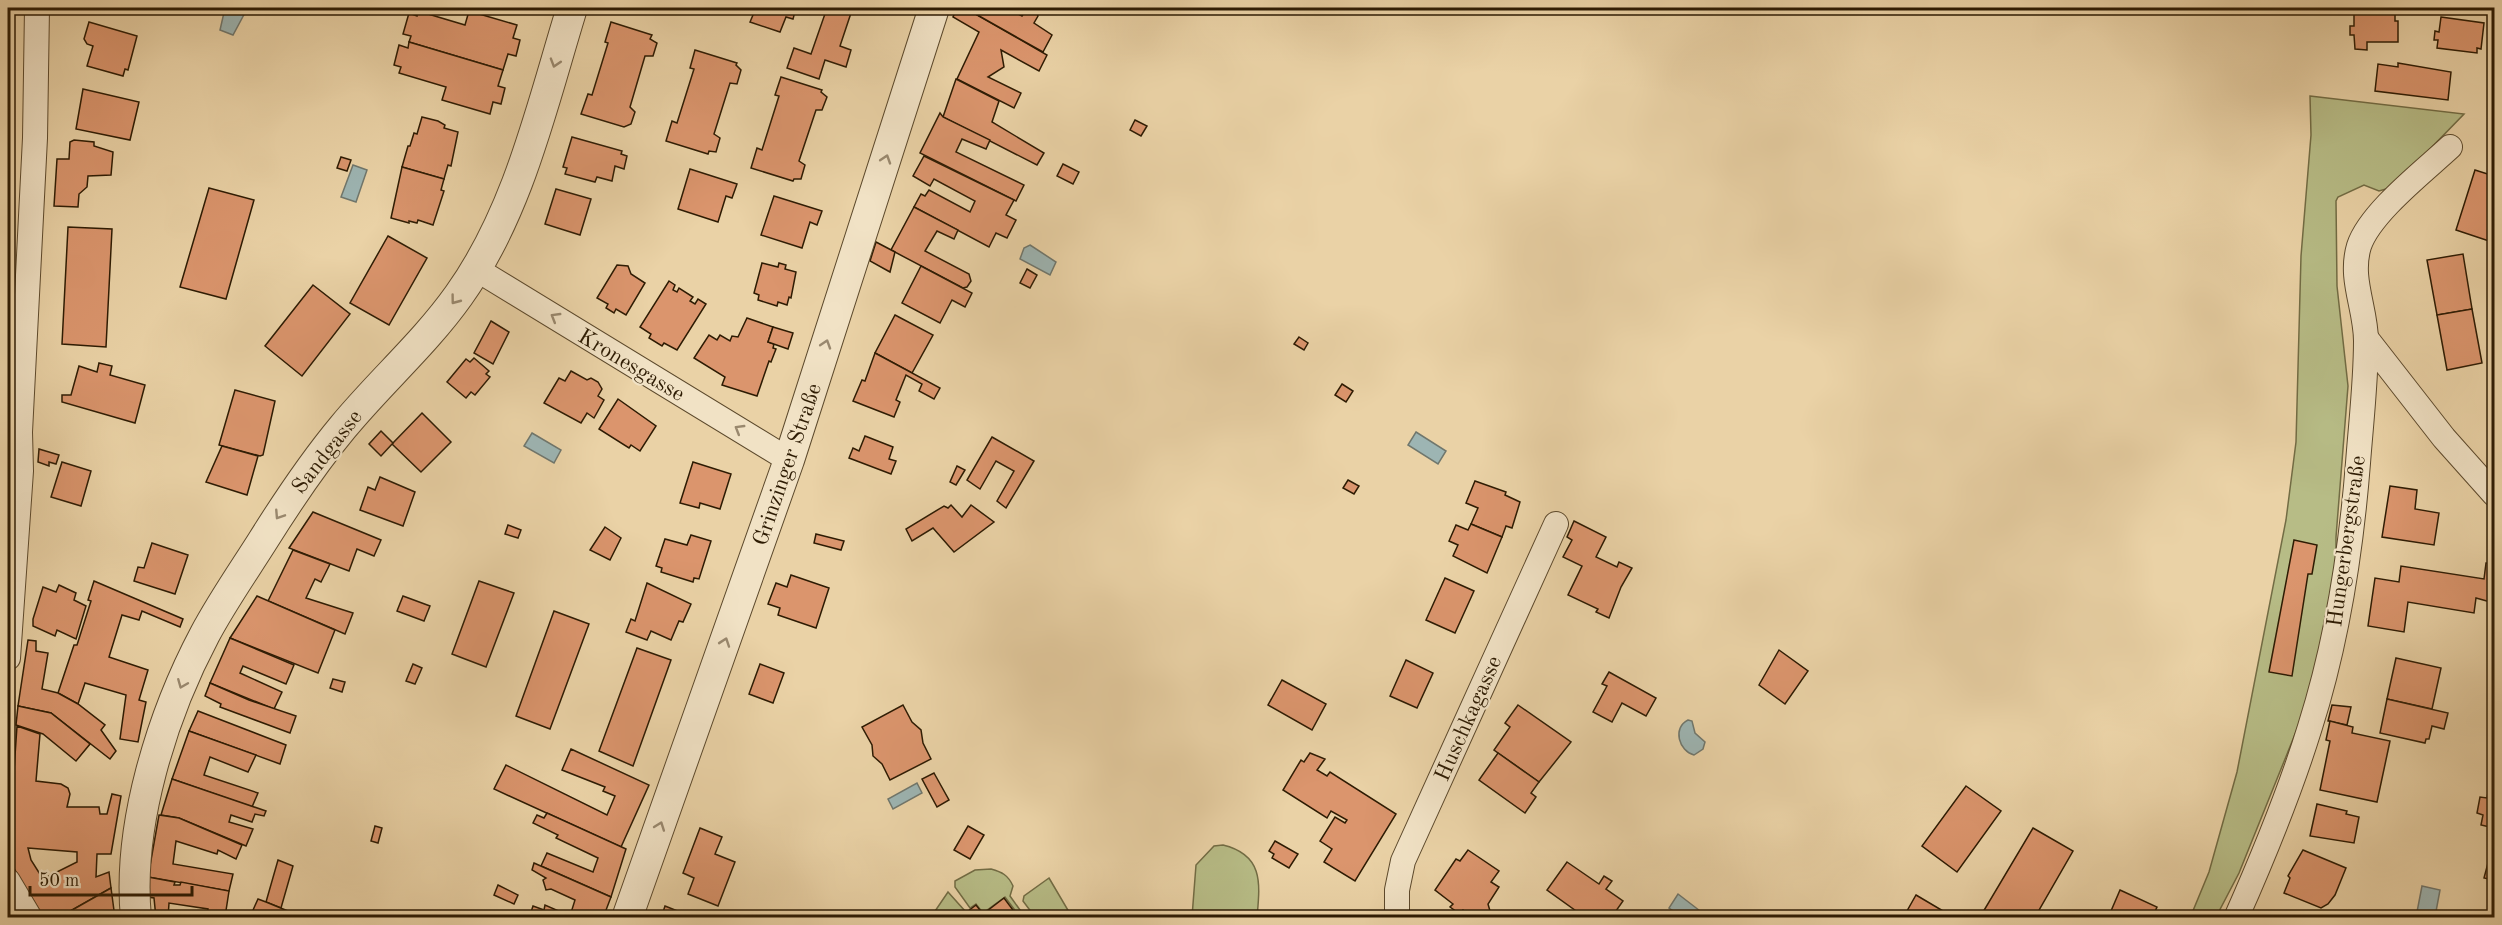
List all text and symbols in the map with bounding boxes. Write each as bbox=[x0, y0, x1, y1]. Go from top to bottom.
one-way arrow bbox=[550, 57, 562, 68]
one-way arrow bbox=[879, 154, 891, 165]
one-way arrow bbox=[451, 293, 462, 304]
one-way arrow bbox=[551, 312, 561, 324]
street label: Kronesgasse bbox=[574, 325, 688, 406]
one-way arrow bbox=[819, 339, 831, 350]
street label: Grinzinger Straße bbox=[750, 381, 826, 549]
street label: Sandgasse bbox=[288, 406, 367, 498]
one-way arrow bbox=[735, 425, 745, 437]
street label: Hungerbergstraße bbox=[2324, 454, 2370, 629]
one-way arrow bbox=[275, 508, 286, 519]
one-way arrow bbox=[717, 637, 730, 648]
street label: Huschkagasse bbox=[1431, 653, 1506, 785]
one-way arrow bbox=[177, 678, 189, 689]
one-way arrow bbox=[652, 821, 665, 832]
scale bar bbox=[30, 859, 192, 897]
text: 50 m bbox=[39, 872, 79, 890]

